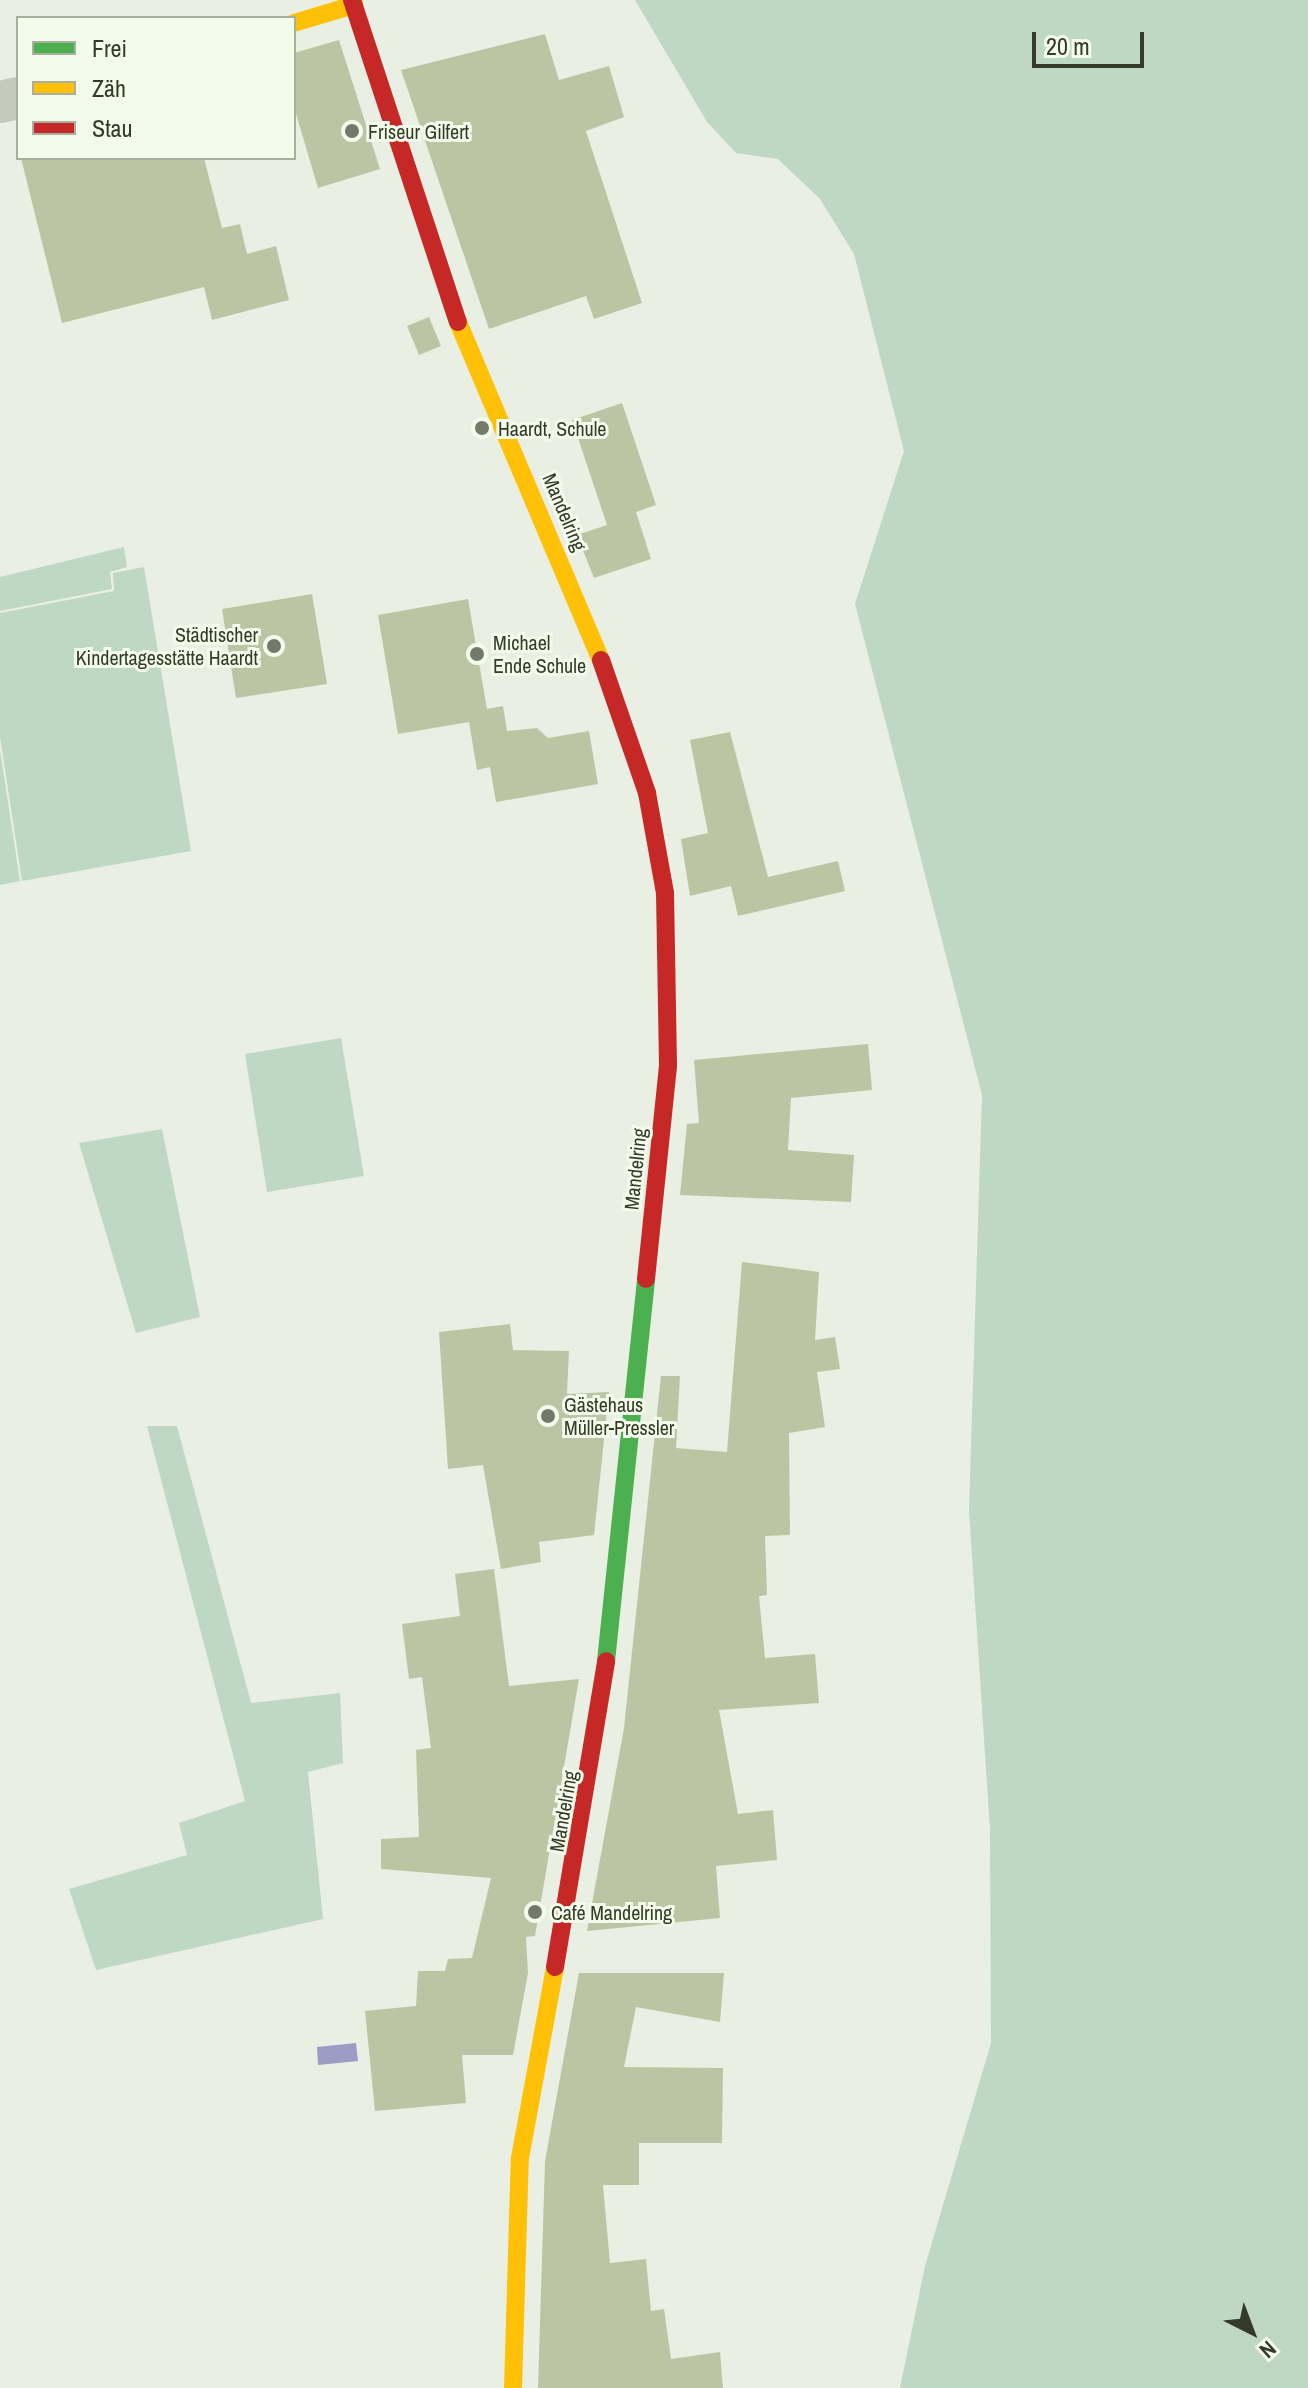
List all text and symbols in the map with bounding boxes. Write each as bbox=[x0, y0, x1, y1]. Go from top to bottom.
legend bbox=[16, 16, 296, 160]
scale bar bbox=[1036, 16, 1148, 66]
text: 20 m bbox=[1046, 30, 1090, 62]
text: Frei bbox=[92, 32, 127, 64]
text: Zäh bbox=[92, 72, 126, 104]
text: Stau bbox=[92, 112, 133, 144]
place label: Friseur Gilfert bbox=[368, 119, 469, 143]
marker: Friseur Gilfert bbox=[343, 122, 361, 140]
place label: Haardt, Schule bbox=[498, 416, 606, 440]
marker: Haardt, Schule bbox=[473, 419, 491, 437]
street label: Mandelring bbox=[538, 470, 592, 554]
place label: Städtischer Kindertagesstätte Haardt bbox=[76, 622, 258, 669]
place label: Michael Ende Schule bbox=[493, 630, 586, 677]
marker: Städtischer Kindertagesstätte Haardt bbox=[265, 637, 283, 655]
marker: Michael Ende Schule bbox=[468, 645, 486, 663]
street label: Mandelring bbox=[619, 1127, 651, 1211]
place label: Gästehaus Müller-Pressler bbox=[564, 1392, 674, 1439]
marker: Gästehaus Müller-Pressler bbox=[539, 1407, 557, 1425]
street label: Mandelring bbox=[544, 1769, 582, 1853]
place label: Café Mandelring bbox=[551, 1900, 672, 1924]
marker: Café Mandelring bbox=[526, 1903, 544, 1921]
north arrow bbox=[1212, 2292, 1292, 2372]
text: N bbox=[1253, 2334, 1283, 2365]

